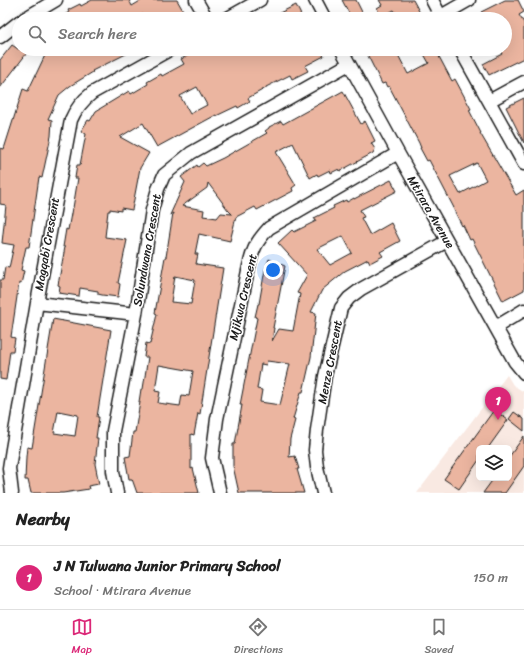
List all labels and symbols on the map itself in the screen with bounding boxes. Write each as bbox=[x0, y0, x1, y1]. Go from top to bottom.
street label: Mtirara Avenue bbox=[401, 171, 461, 253]
street label: Solundwana Crescent bbox=[126, 192, 168, 308]
street label: Magqabi Crescent bbox=[28, 196, 66, 292]
street label: Mjikwa Crescent bbox=[222, 251, 264, 343]
your location bbox=[263, 260, 283, 280]
street label: Menze Crescent bbox=[311, 318, 349, 406]
pin: 1 bbox=[485, 387, 511, 420]

